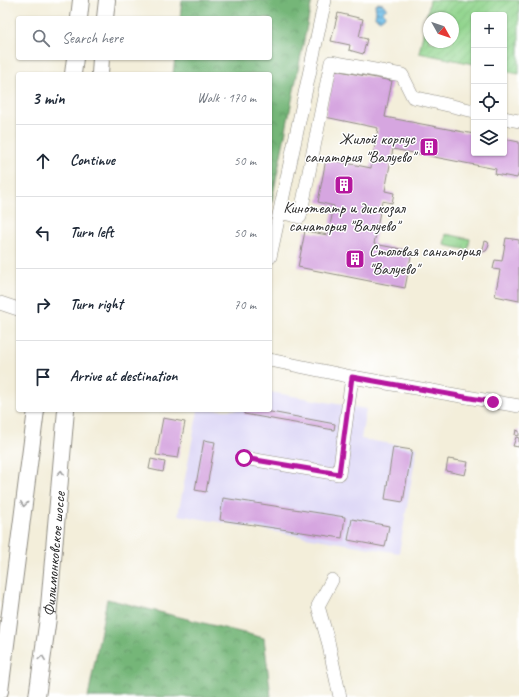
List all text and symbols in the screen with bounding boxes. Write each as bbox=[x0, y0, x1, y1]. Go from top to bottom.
north arrow bbox=[423, 12, 459, 48]
map controls bbox=[471, 12, 507, 156]
button: + bbox=[471, 12, 507, 48]
search box bbox=[16, 16, 272, 60]
icon: search bbox=[30, 27, 52, 49]
text: Search here bbox=[62, 29, 123, 48]
button: − bbox=[471, 48, 507, 84]
button: locate bbox=[471, 84, 507, 120]
text: 3 min bbox=[32, 88, 65, 109]
text: Walk · 170 m bbox=[197, 90, 256, 106]
button: layers bbox=[471, 120, 507, 156]
place label: Жилой корпус санатория "Валуево" bbox=[304, 129, 418, 167]
building icon: Жилой корпус санатория "Валуево" bbox=[418, 136, 440, 158]
icon: ahead bbox=[32, 150, 54, 172]
text: Continue bbox=[70, 151, 115, 170]
text: 50 m bbox=[234, 153, 256, 169]
building icon: Кинотеатр и дискозал санатория "Валуево" bbox=[333, 174, 355, 196]
place label: Кинотеатр и дискозал санатория "Валуево" bbox=[283, 198, 407, 236]
icon: left bbox=[32, 222, 54, 244]
text: Turn left bbox=[70, 223, 113, 242]
text: 50 m bbox=[234, 225, 256, 241]
place label: Столовая санатория "Валуево" bbox=[369, 241, 482, 279]
building icon: Столовая санатория "Валуево" bbox=[344, 248, 366, 270]
icon: right bbox=[32, 294, 54, 316]
text: Turn right bbox=[70, 295, 123, 314]
text: 70 m bbox=[234, 297, 256, 313]
icon: arrive bbox=[32, 366, 54, 388]
text: Arrive at destination bbox=[70, 367, 177, 386]
route end bbox=[484, 393, 502, 411]
route start bbox=[235, 449, 253, 467]
one-way arrow bbox=[56, 470, 65, 476]
street label: Филимонковское шоссе bbox=[39, 489, 70, 617]
one-way arrow bbox=[20, 501, 29, 507]
one-way arrow bbox=[37, 655, 46, 661]

